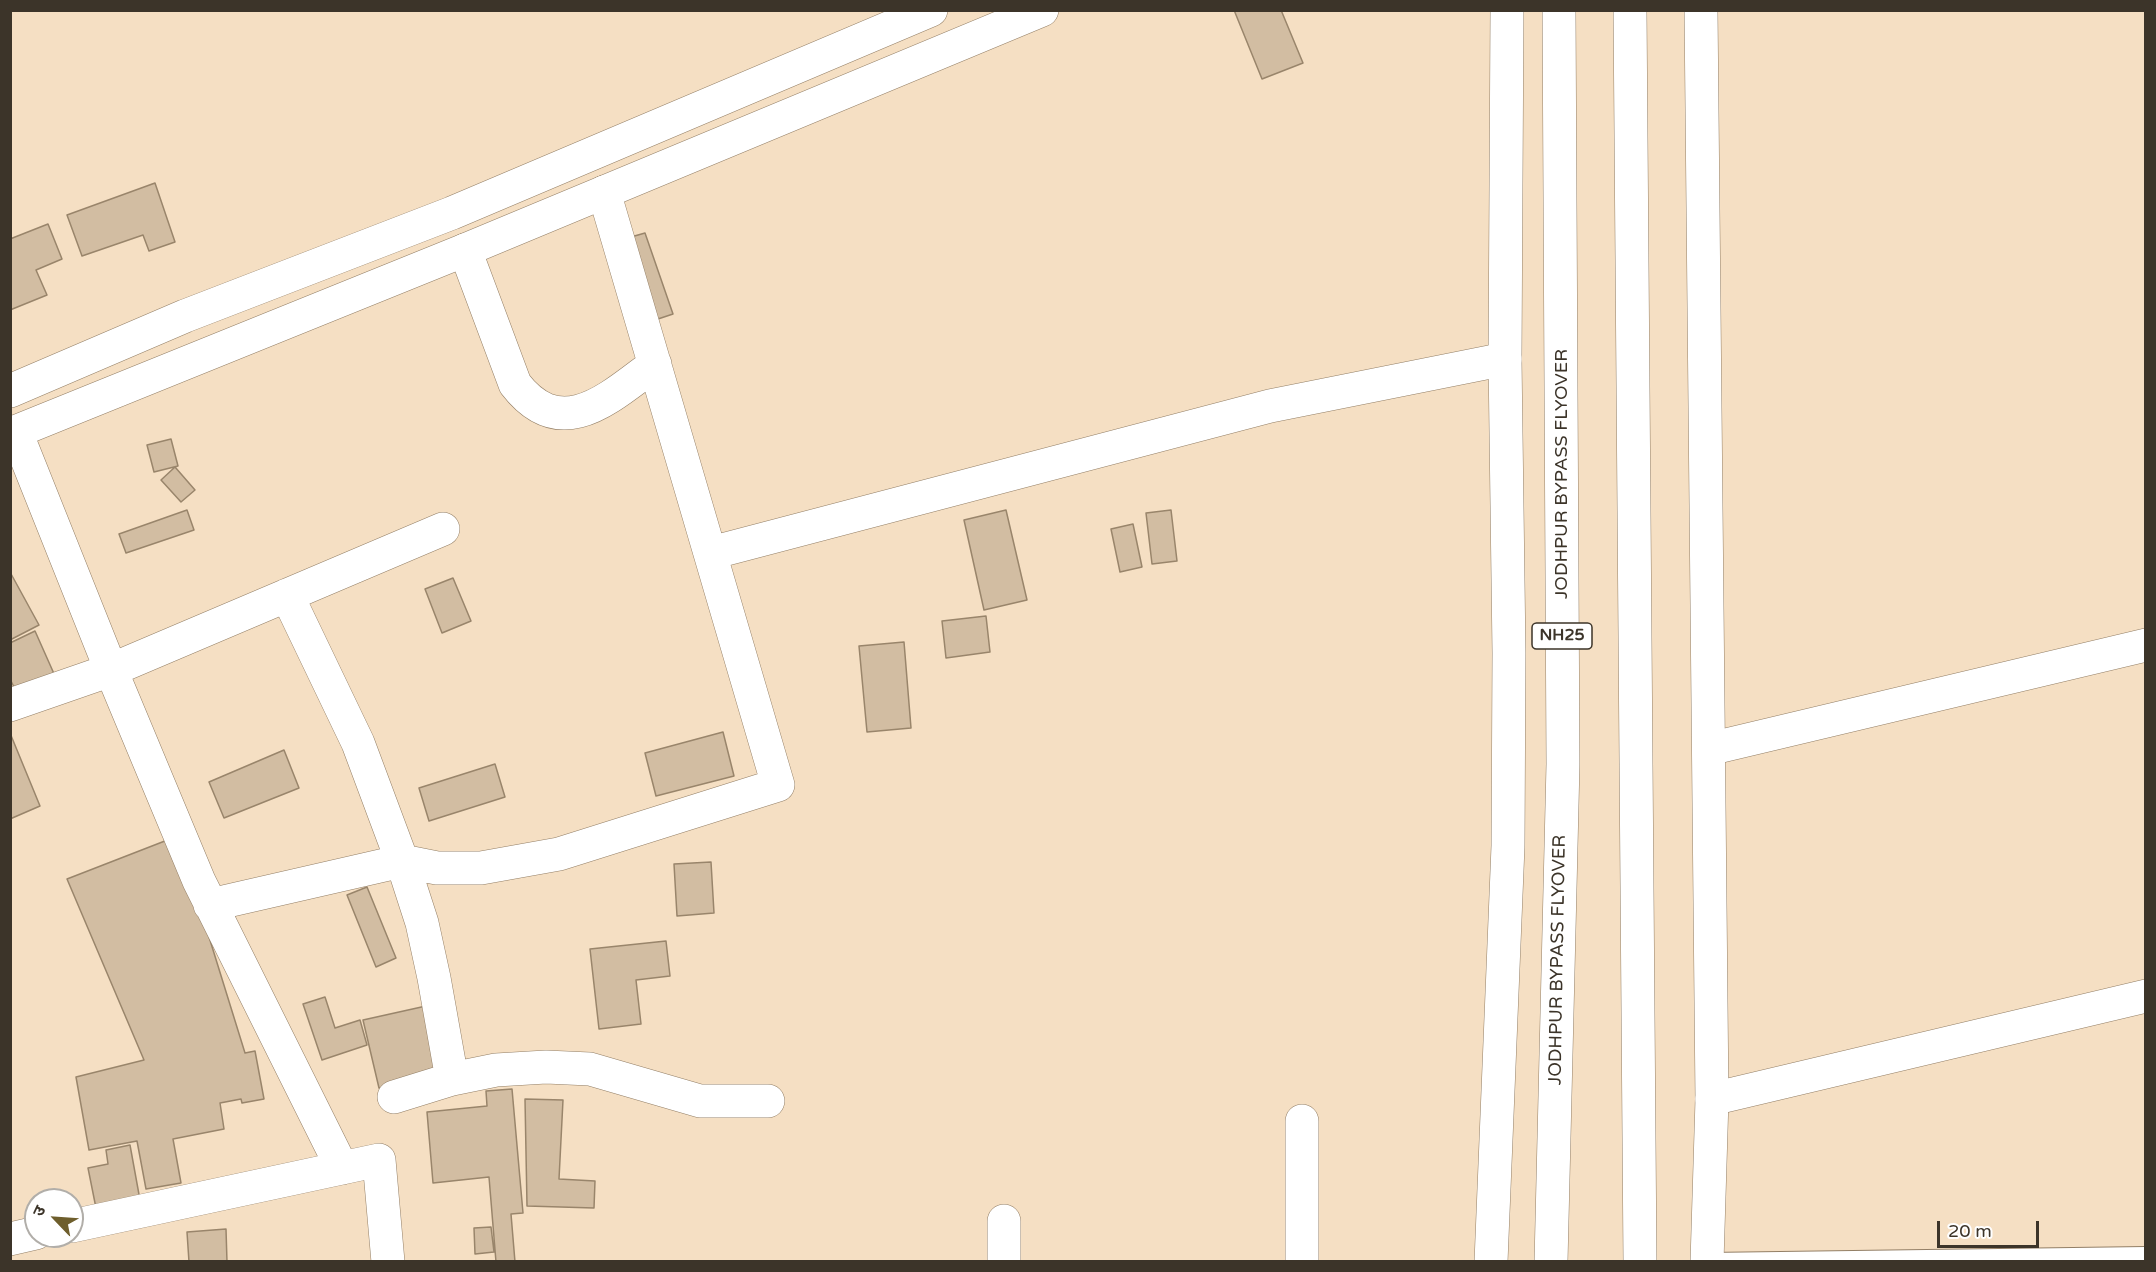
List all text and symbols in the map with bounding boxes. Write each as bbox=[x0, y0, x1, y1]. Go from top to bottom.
street label: JODHPUR BYPASS FLYOVER bbox=[1551, 349, 1573, 599]
road number: NH25 bbox=[1532, 623, 1592, 649]
street label: JODHPUR BYPASS FLYOVER bbox=[1545, 835, 1571, 1085]
north arrow bbox=[24, 1188, 84, 1248]
text: उ bbox=[28, 1203, 51, 1220]
scale bar bbox=[1940, 1209, 2042, 1247]
text: 20 m bbox=[1948, 1220, 1992, 1242]

